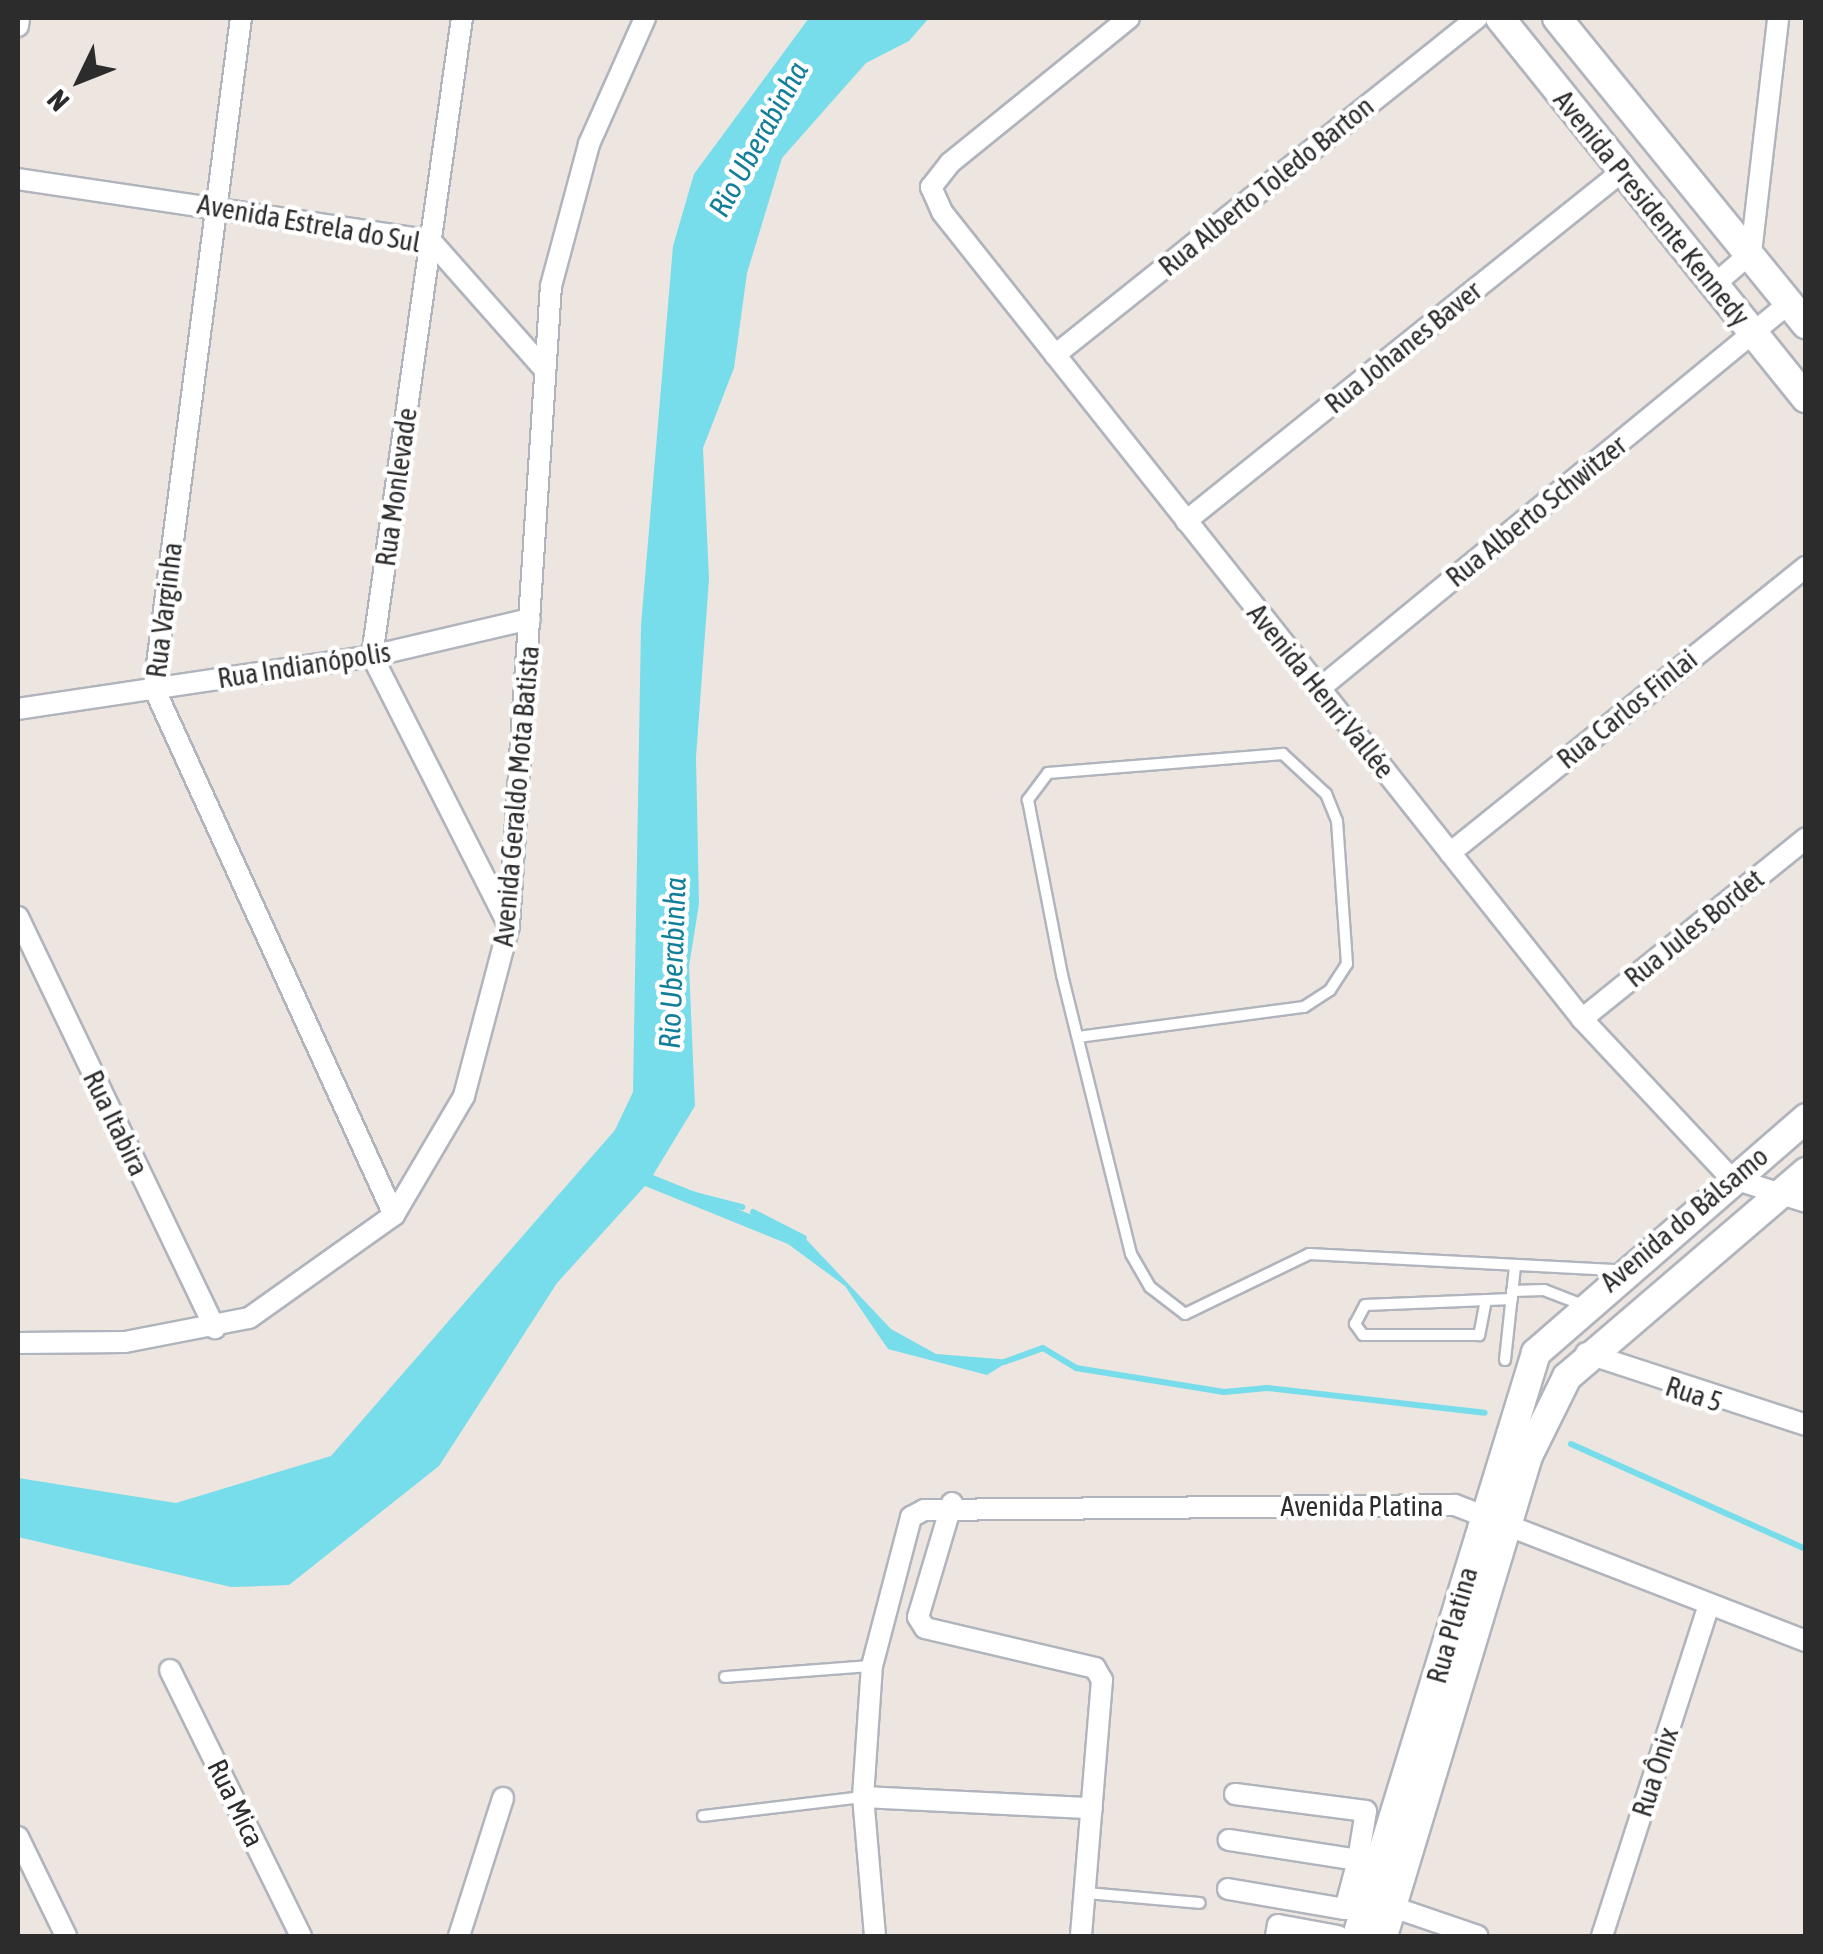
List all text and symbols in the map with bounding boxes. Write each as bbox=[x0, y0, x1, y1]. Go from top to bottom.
north arrow bbox=[30, 30, 130, 130]
water label: Rio Uberabinha bbox=[701, 55, 815, 223]
text: N bbox=[41, 84, 75, 117]
street label: Avenida Presidente Kennedy bbox=[1547, 84, 1757, 332]
street label: Rua Alberto Toledo Barton bbox=[1152, 89, 1380, 283]
street label: Avenida Estrela do Sul bbox=[195, 187, 423, 259]
street label: Rua Johanes Baver bbox=[1318, 274, 1488, 420]
street label: Rua Monlevade bbox=[368, 406, 424, 568]
street label: Rua Alberto Schwitzer bbox=[1439, 428, 1633, 594]
street label: Rua Varginha bbox=[139, 540, 189, 680]
street label: Avenida Henri Vallée bbox=[1240, 597, 1402, 785]
street label: Rua Indianópolis bbox=[215, 635, 393, 695]
street label: Rua Carlos Finlai bbox=[1550, 642, 1704, 776]
street label: Avenida Geraldo Mota Batista bbox=[486, 644, 546, 948]
street label: Rua Jules Bordet bbox=[1618, 862, 1770, 994]
water label: Rio Uberabinha bbox=[651, 877, 693, 1049]
street label: Rua Itabira bbox=[76, 1065, 156, 1181]
street label: Avenida do Bálsamo bbox=[1594, 1139, 1774, 1299]
street label: Rua 5 bbox=[1661, 1369, 1727, 1419]
street label: Avenida Platina bbox=[1280, 1489, 1444, 1523]
street label: Rua Platina bbox=[1419, 1563, 1485, 1687]
street label: Rua Ônix bbox=[1625, 1723, 1685, 1821]
street label: Rua Mica bbox=[201, 1754, 271, 1852]

